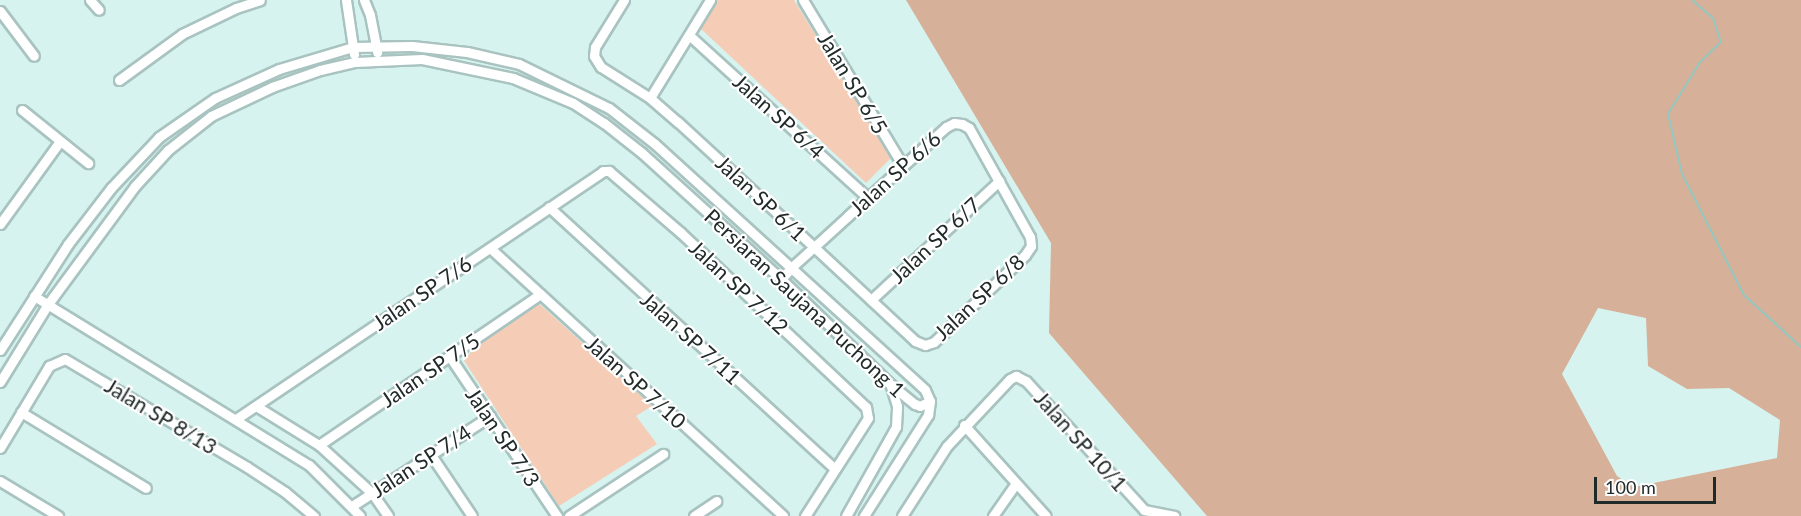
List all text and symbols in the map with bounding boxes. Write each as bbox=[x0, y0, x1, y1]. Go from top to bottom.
street label: Jalan SP 6/5 bbox=[813, 27, 893, 139]
street label: Jalan SP 6/4 bbox=[728, 68, 830, 164]
street label: Jalan SP 6/6 bbox=[844, 125, 946, 221]
street label: Jalan SP 6/1 bbox=[710, 150, 812, 246]
street label: Jalan SP 6/7 bbox=[884, 192, 986, 288]
street label: Persiaran Saujana Puchong 1 bbox=[700, 203, 910, 403]
street label: Jalan SP 7/12 bbox=[684, 235, 794, 339]
street label: Jalan SP 6/8 bbox=[928, 249, 1030, 345]
street label: Jalan SP 7/6 bbox=[367, 251, 477, 335]
street label: Jalan SP 7/11 bbox=[635, 286, 747, 390]
street label: Jalan SP 7/5 bbox=[375, 328, 485, 412]
street label: Jalan SP 7/10 bbox=[580, 330, 692, 434]
street label: Jalan SP 8/13 bbox=[100, 373, 222, 459]
street label: Jalan SP 7/3 bbox=[461, 382, 545, 492]
street label: Jalan SP 10/1 bbox=[1029, 385, 1133, 497]
street label: Jalan SP 7/4 bbox=[366, 419, 476, 503]
scale bar bbox=[1597, 465, 1718, 503]
text: 100 m bbox=[1605, 476, 1656, 498]

